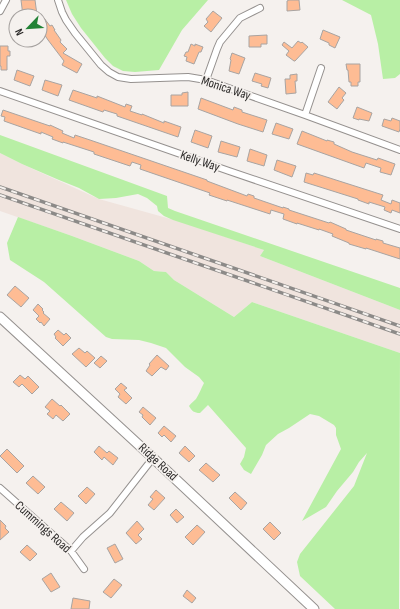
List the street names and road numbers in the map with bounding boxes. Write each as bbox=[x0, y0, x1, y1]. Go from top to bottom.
street label: Monica Way bbox=[199, 72, 253, 104]
street label: Kelly Way bbox=[178, 147, 222, 175]
street label: Ridge Road bbox=[135, 440, 181, 484]
street label: Cummings Road bbox=[12, 498, 74, 556]

